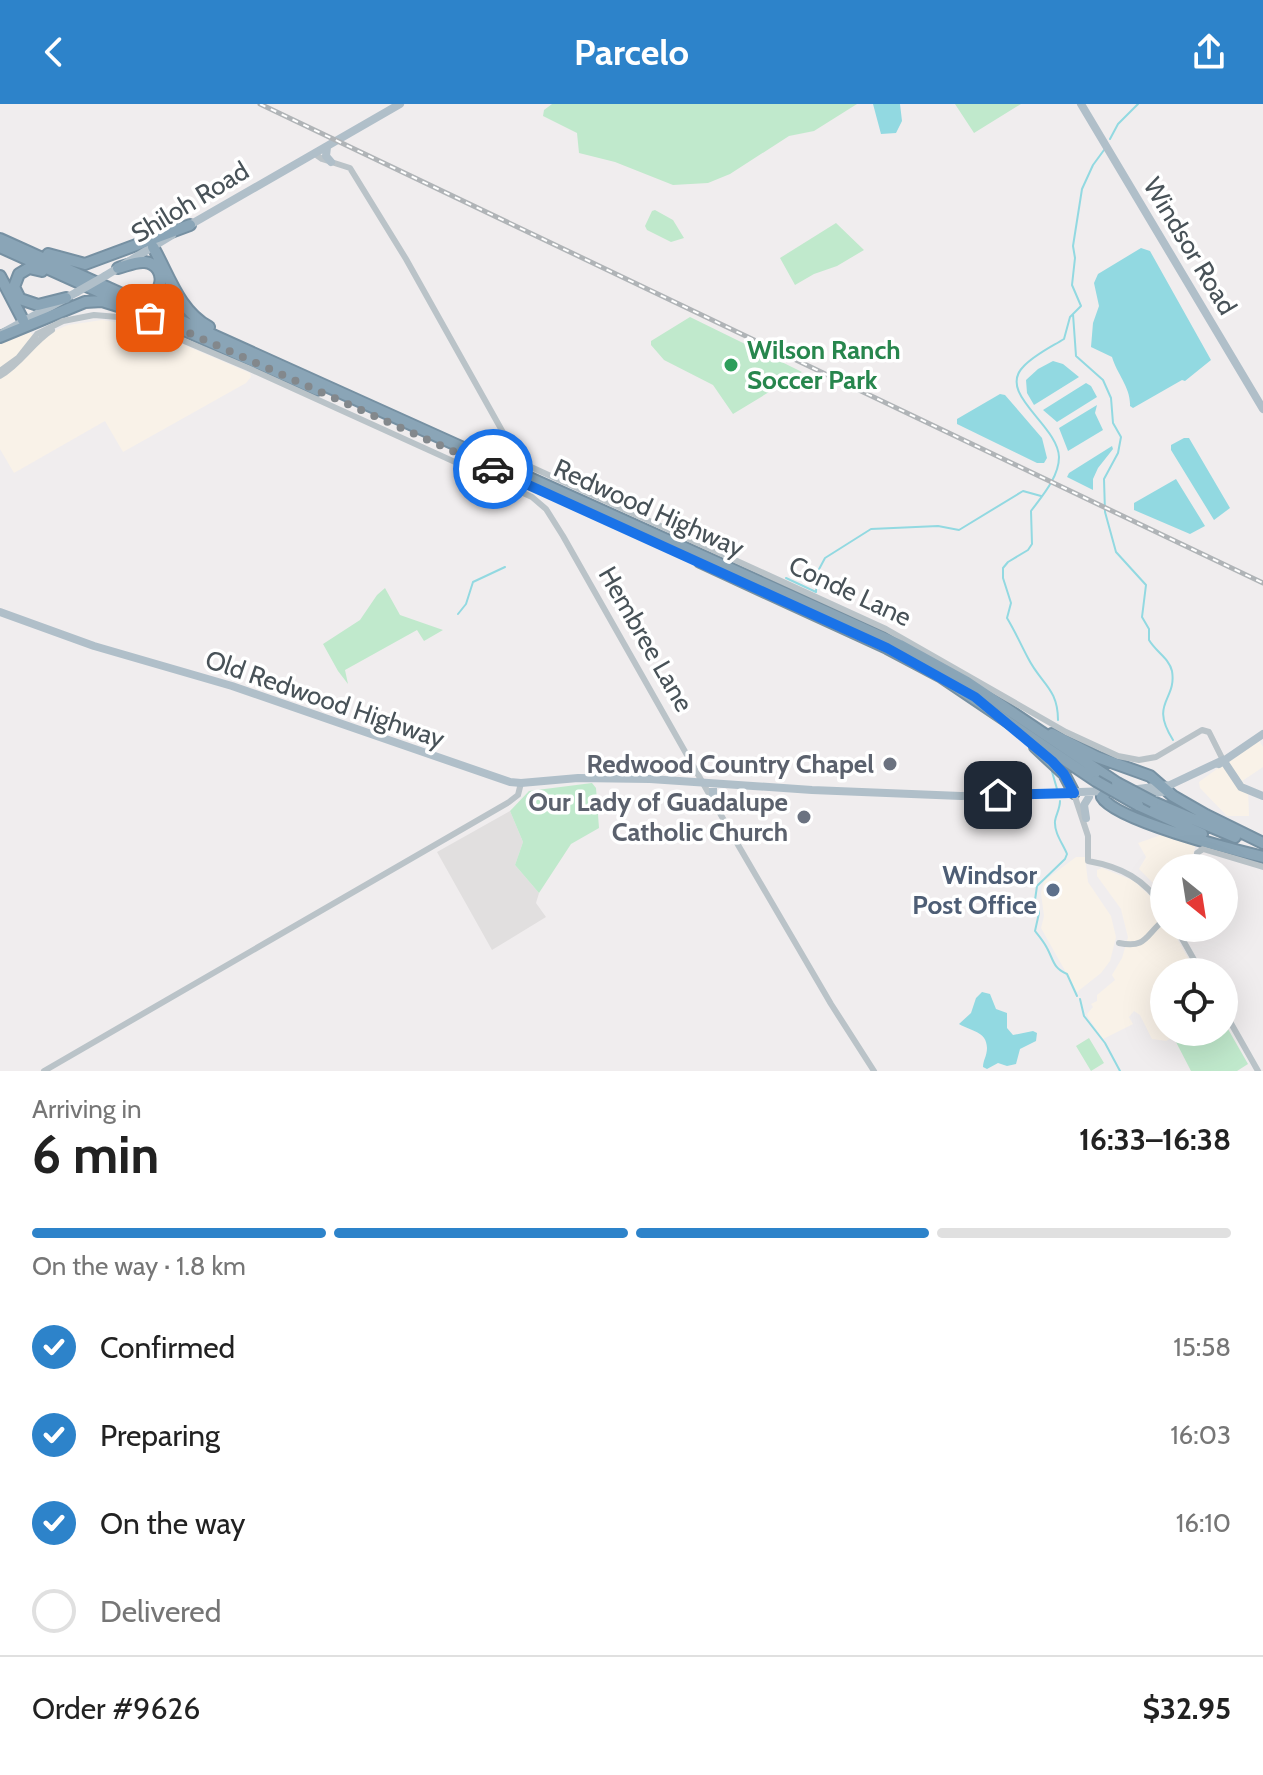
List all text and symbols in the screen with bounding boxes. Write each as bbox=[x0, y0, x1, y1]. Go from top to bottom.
icon: back bbox=[32, 30, 76, 74]
text: Parcelo bbox=[574, 30, 689, 74]
icon: share bbox=[1187, 30, 1231, 74]
street label: Shiloh Road bbox=[125, 154, 255, 250]
street label: Windsor Road bbox=[1137, 172, 1243, 320]
pin bbox=[116, 284, 184, 352]
icon: bag bbox=[128, 296, 172, 340]
place label: Wilson Ranch Soccer Park bbox=[747, 334, 901, 396]
marker: Wilson Ranch Soccer Park bbox=[722, 356, 740, 374]
courier bbox=[453, 429, 533, 509]
icon: car bbox=[471, 447, 515, 491]
street label: Redwood Highway bbox=[549, 452, 749, 564]
street label: Conde Lane bbox=[784, 549, 916, 633]
street label: Hembree Lane bbox=[592, 561, 700, 717]
street label: Old Redwood Highway bbox=[201, 643, 449, 755]
place label: Redwood Country Chapel bbox=[586, 748, 874, 780]
marker: Redwood Country Chapel bbox=[881, 755, 899, 773]
pin bbox=[964, 761, 1032, 829]
icon: home bbox=[976, 773, 1020, 817]
place label: Our Lady of Guadalupe Catholic Church bbox=[528, 786, 788, 848]
marker: Our Lady of Guadalupe Catholic Church bbox=[795, 808, 813, 826]
north arrow bbox=[1150, 854, 1238, 942]
map controls bbox=[1150, 854, 1238, 1046]
place label: Windsor Post Office bbox=[912, 859, 1037, 921]
marker: Windsor Post Office bbox=[1044, 881, 1062, 899]
button: locate bbox=[1150, 958, 1238, 1046]
text: Arriving in bbox=[32, 1093, 142, 1125]
text: 16:33–16:38 bbox=[1079, 1121, 1231, 1158]
text: 6 min bbox=[32, 1123, 159, 1186]
text: On the way · 1.8 km bbox=[32, 1250, 246, 1282]
icon: check bbox=[32, 1325, 76, 1369]
text: Confirmed bbox=[100, 1329, 235, 1366]
text: 15:58 bbox=[1173, 1331, 1231, 1363]
icon: check bbox=[32, 1413, 76, 1457]
text: Preparing bbox=[100, 1417, 220, 1454]
text: 16:03 bbox=[1170, 1419, 1231, 1451]
icon: check bbox=[32, 1501, 76, 1545]
text: On the way bbox=[100, 1505, 245, 1542]
text: 16:10 bbox=[1176, 1507, 1231, 1539]
text: Delivered bbox=[100, 1593, 221, 1630]
text: Order #9626 bbox=[32, 1690, 200, 1727]
text: $32.95 bbox=[1142, 1690, 1231, 1727]

